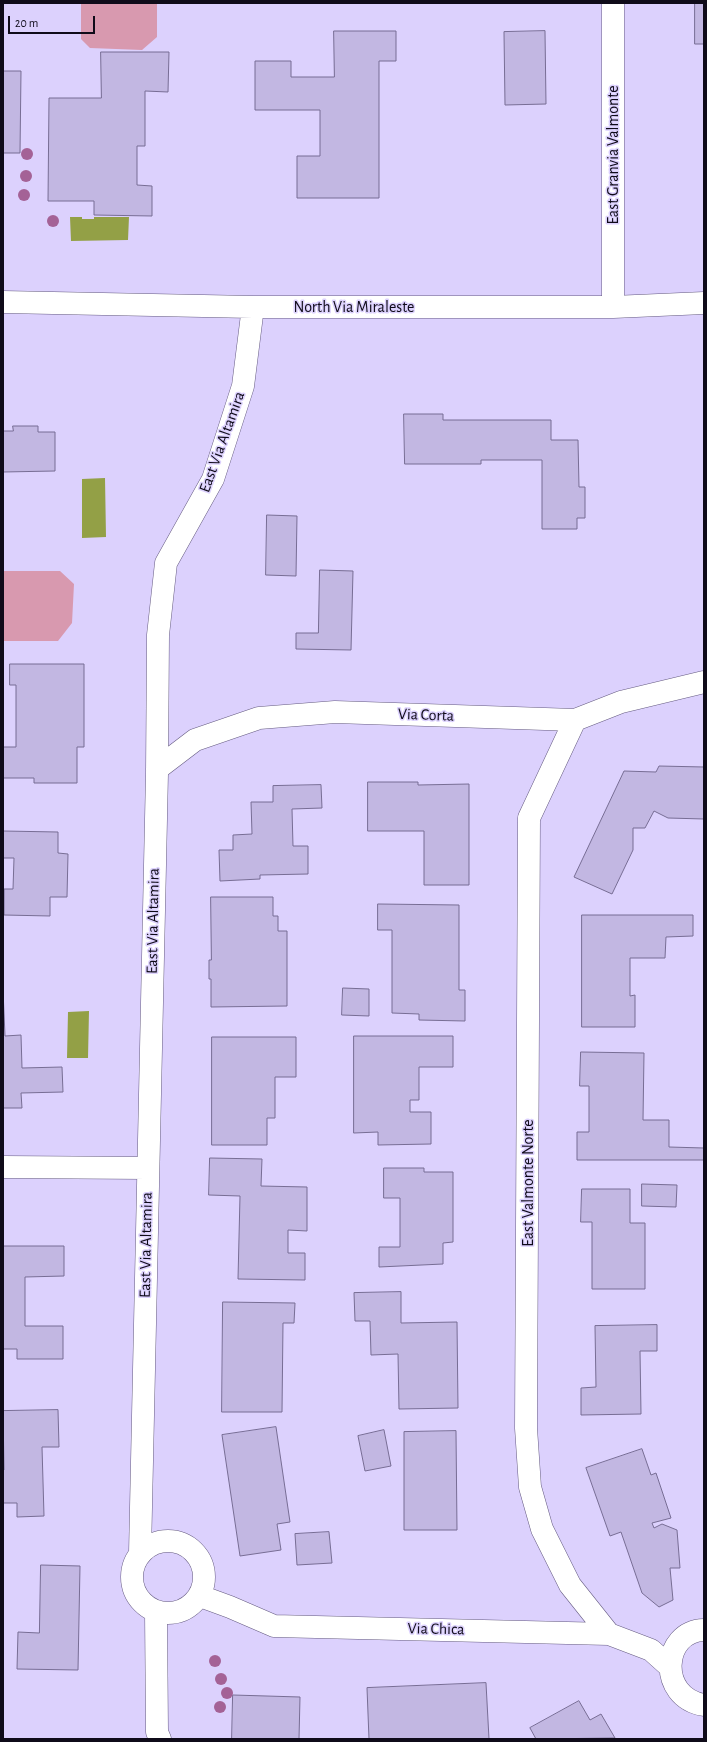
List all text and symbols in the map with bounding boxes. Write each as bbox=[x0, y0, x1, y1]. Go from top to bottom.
scale bar bbox=[10, 8, 97, 34]
text: 20 m bbox=[15, 17, 38, 29]
street label: East Granvia Valmonte bbox=[603, 85, 623, 225]
street label: North Via Miraleste bbox=[294, 297, 414, 317]
street label: East Via Altamira bbox=[195, 389, 249, 495]
street label: Via Corta bbox=[398, 704, 454, 726]
street label: East Via Altamira bbox=[142, 868, 164, 974]
street label: East Valmonte Norte bbox=[518, 1119, 538, 1247]
street label: East Via Altamira bbox=[135, 1192, 157, 1298]
street label: Via Chica bbox=[407, 1619, 465, 1639]

